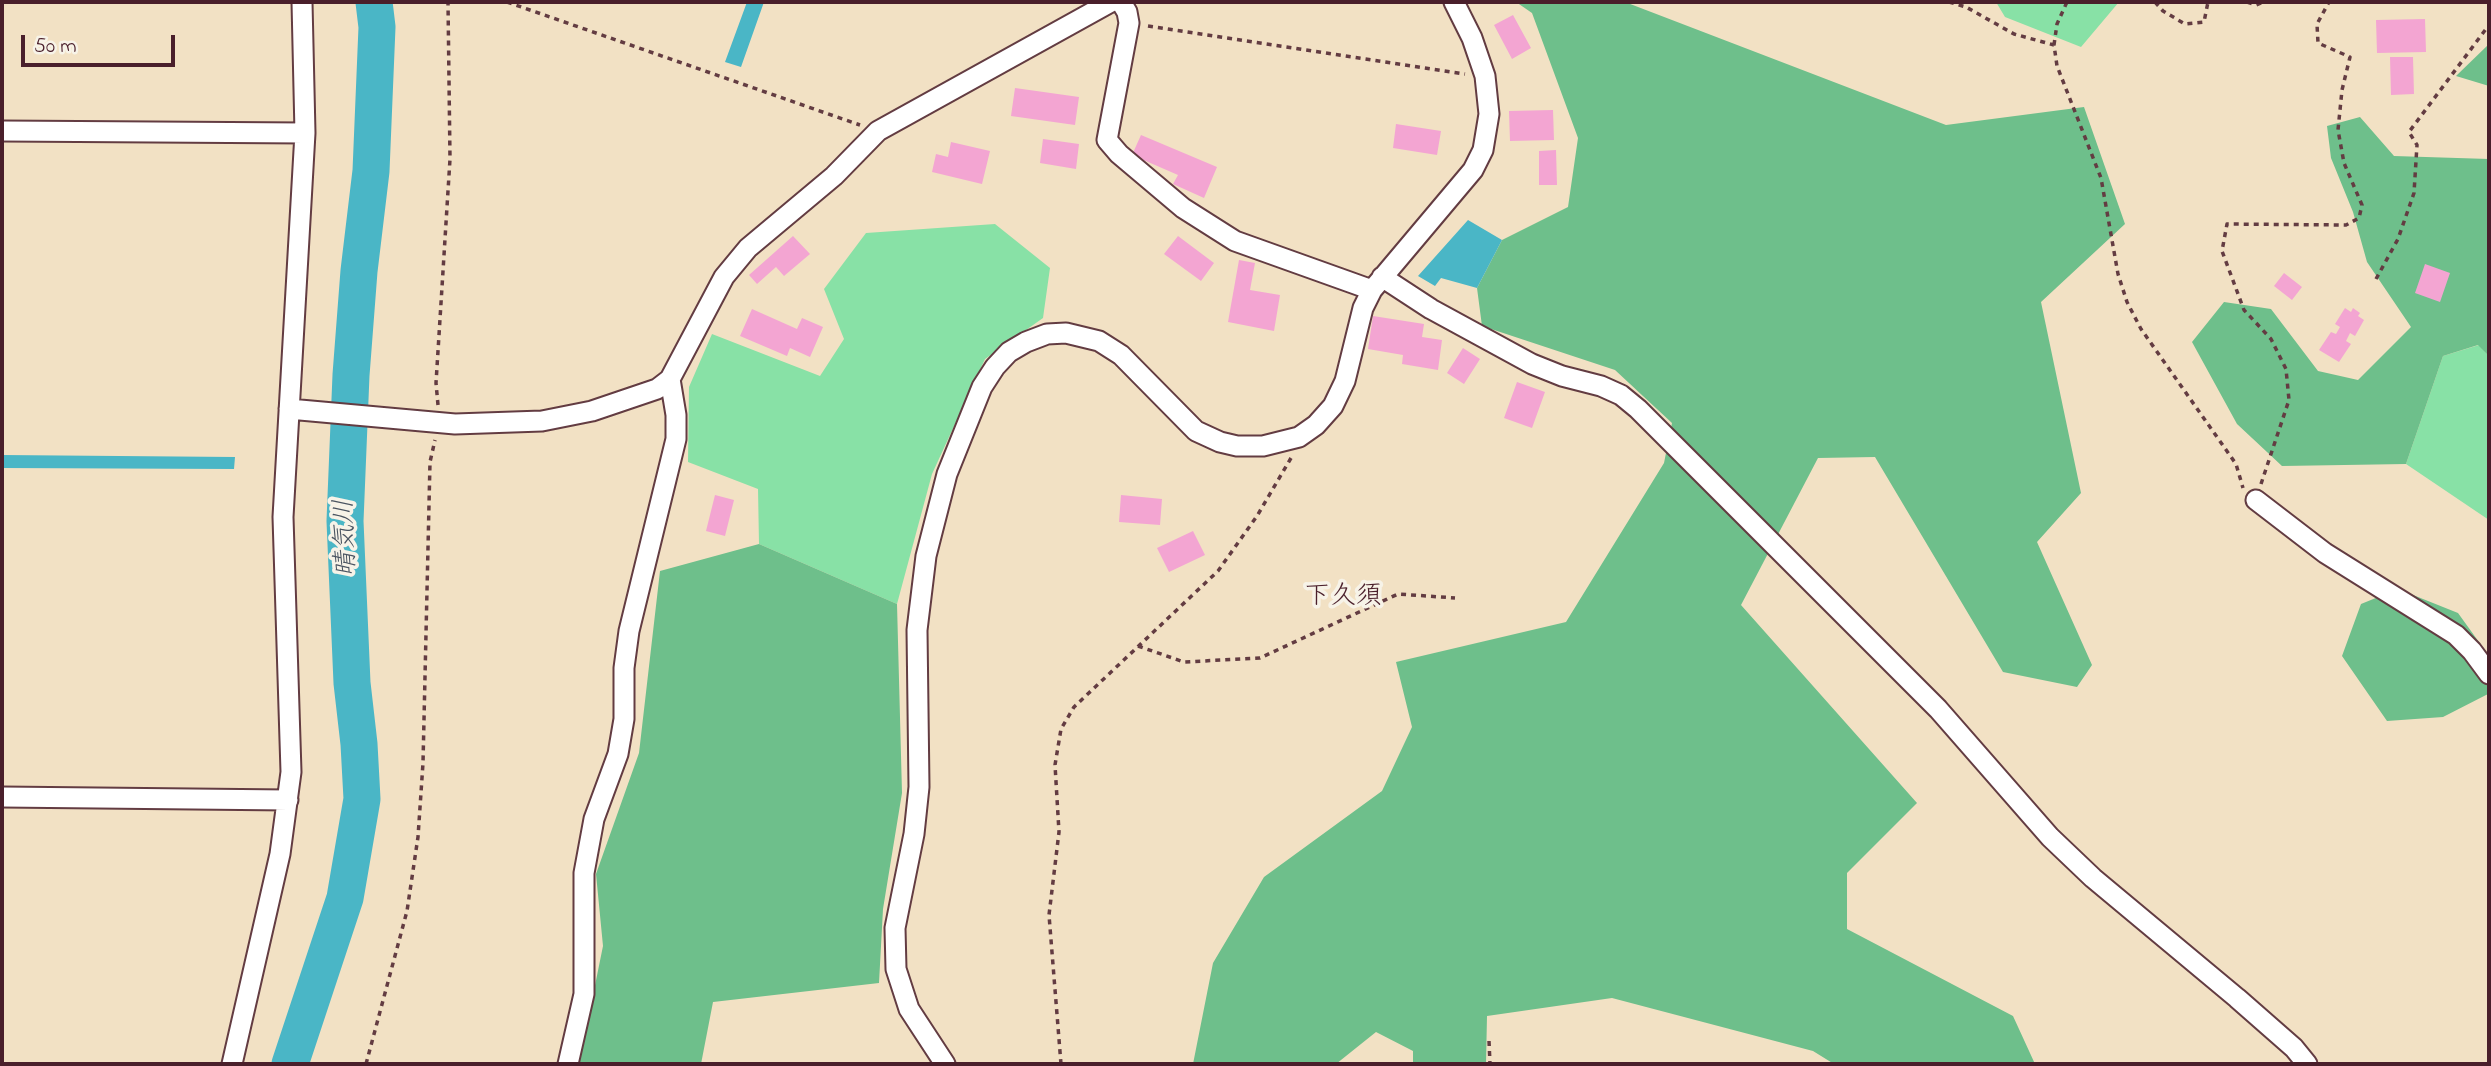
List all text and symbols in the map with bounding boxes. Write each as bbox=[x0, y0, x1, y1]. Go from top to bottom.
scale bar bbox=[24, 21, 178, 65]
text: 50 m bbox=[34, 32, 77, 62]
water label: 晴気川 bbox=[331, 498, 365, 578]
district label: 下久須 bbox=[1304, 583, 1382, 615]

